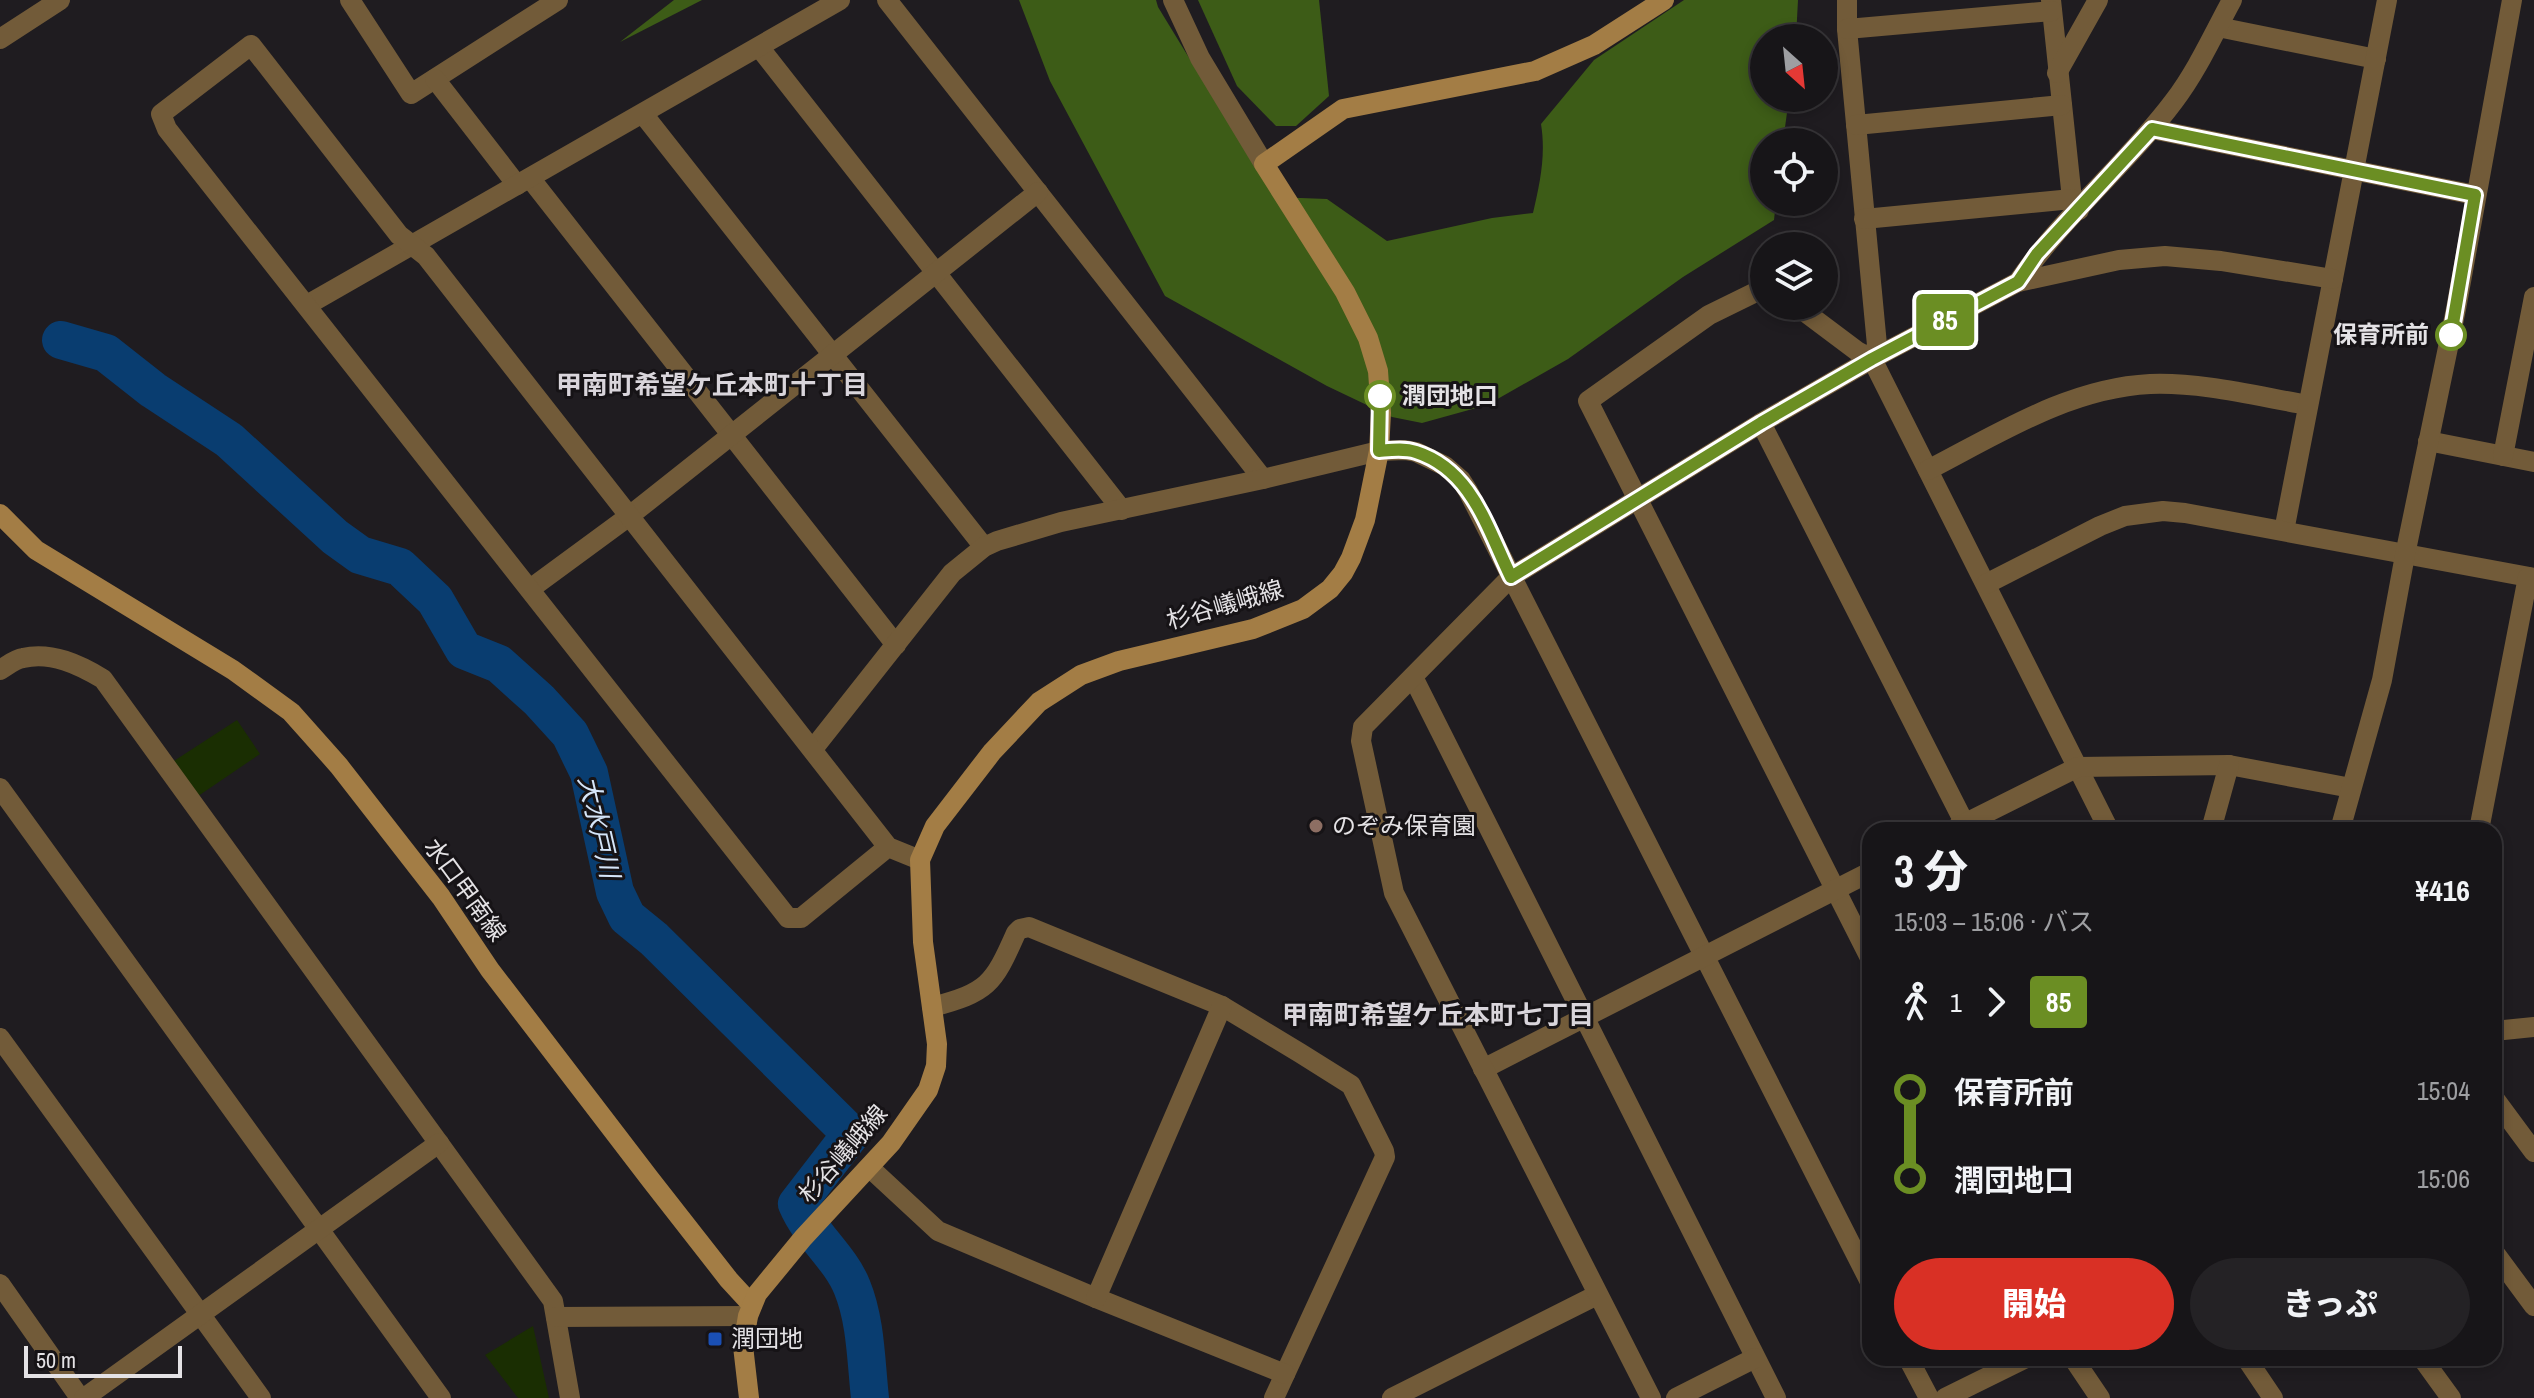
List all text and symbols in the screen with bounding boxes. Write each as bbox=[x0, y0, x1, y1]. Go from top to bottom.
north arrow bbox=[1750, 24, 1838, 112]
map controls bbox=[1750, 24, 1838, 320]
button: locate bbox=[1750, 128, 1838, 216]
button: layers bbox=[1750, 232, 1838, 320]
line badge: 85 bbox=[1909, 294, 1981, 346]
text: 85 bbox=[1932, 301, 1958, 339]
place label: 保育所前 bbox=[2333, 318, 2429, 350]
marker: 保育所前 bbox=[2436, 320, 2466, 350]
district label: 甲南町希望ケ丘本町十丁目 bbox=[556, 367, 868, 402]
place label: 潤団地口 bbox=[1402, 379, 1498, 411]
marker: 潤団地口 bbox=[1365, 381, 1395, 411]
street label: 杉谷嶬峨線 bbox=[1163, 572, 1287, 636]
water label: 大水戸川 bbox=[571, 772, 629, 884]
place label: のぞみ保育園 bbox=[1332, 809, 1476, 841]
marker: のぞみ保育園 bbox=[1307, 817, 1325, 835]
street label: 水口甲南線 bbox=[418, 831, 514, 947]
text: 3 分 bbox=[1894, 841, 1968, 901]
text: ¥416 bbox=[2415, 870, 2470, 910]
text: 15:03 – 15:06 · バス bbox=[1894, 904, 2094, 939]
icon: walk bbox=[1894, 980, 1938, 1024]
icon: forward bbox=[1974, 980, 2018, 1024]
text: 85 bbox=[2046, 983, 2071, 1021]
text: 1 bbox=[1950, 985, 1962, 1020]
district label: 甲南町希望ケ丘本町七丁目 bbox=[1282, 997, 1594, 1032]
text: 保育所前 bbox=[1954, 1072, 2074, 1112]
text: 15:04 bbox=[2417, 1073, 2470, 1108]
street label: 杉谷嶬峨線 bbox=[791, 1098, 894, 1209]
text: 潤団地口 bbox=[1954, 1160, 2074, 1200]
text: 15:06 bbox=[2417, 1161, 2470, 1196]
button: 開始 bbox=[1894, 1258, 2174, 1350]
button: きっぷ bbox=[2190, 1258, 2470, 1350]
place label: 潤団地 bbox=[731, 1322, 803, 1354]
marker: 潤団地 bbox=[706, 1330, 724, 1348]
scale bar bbox=[24, 1342, 182, 1378]
text: 50 m bbox=[36, 1345, 76, 1375]

